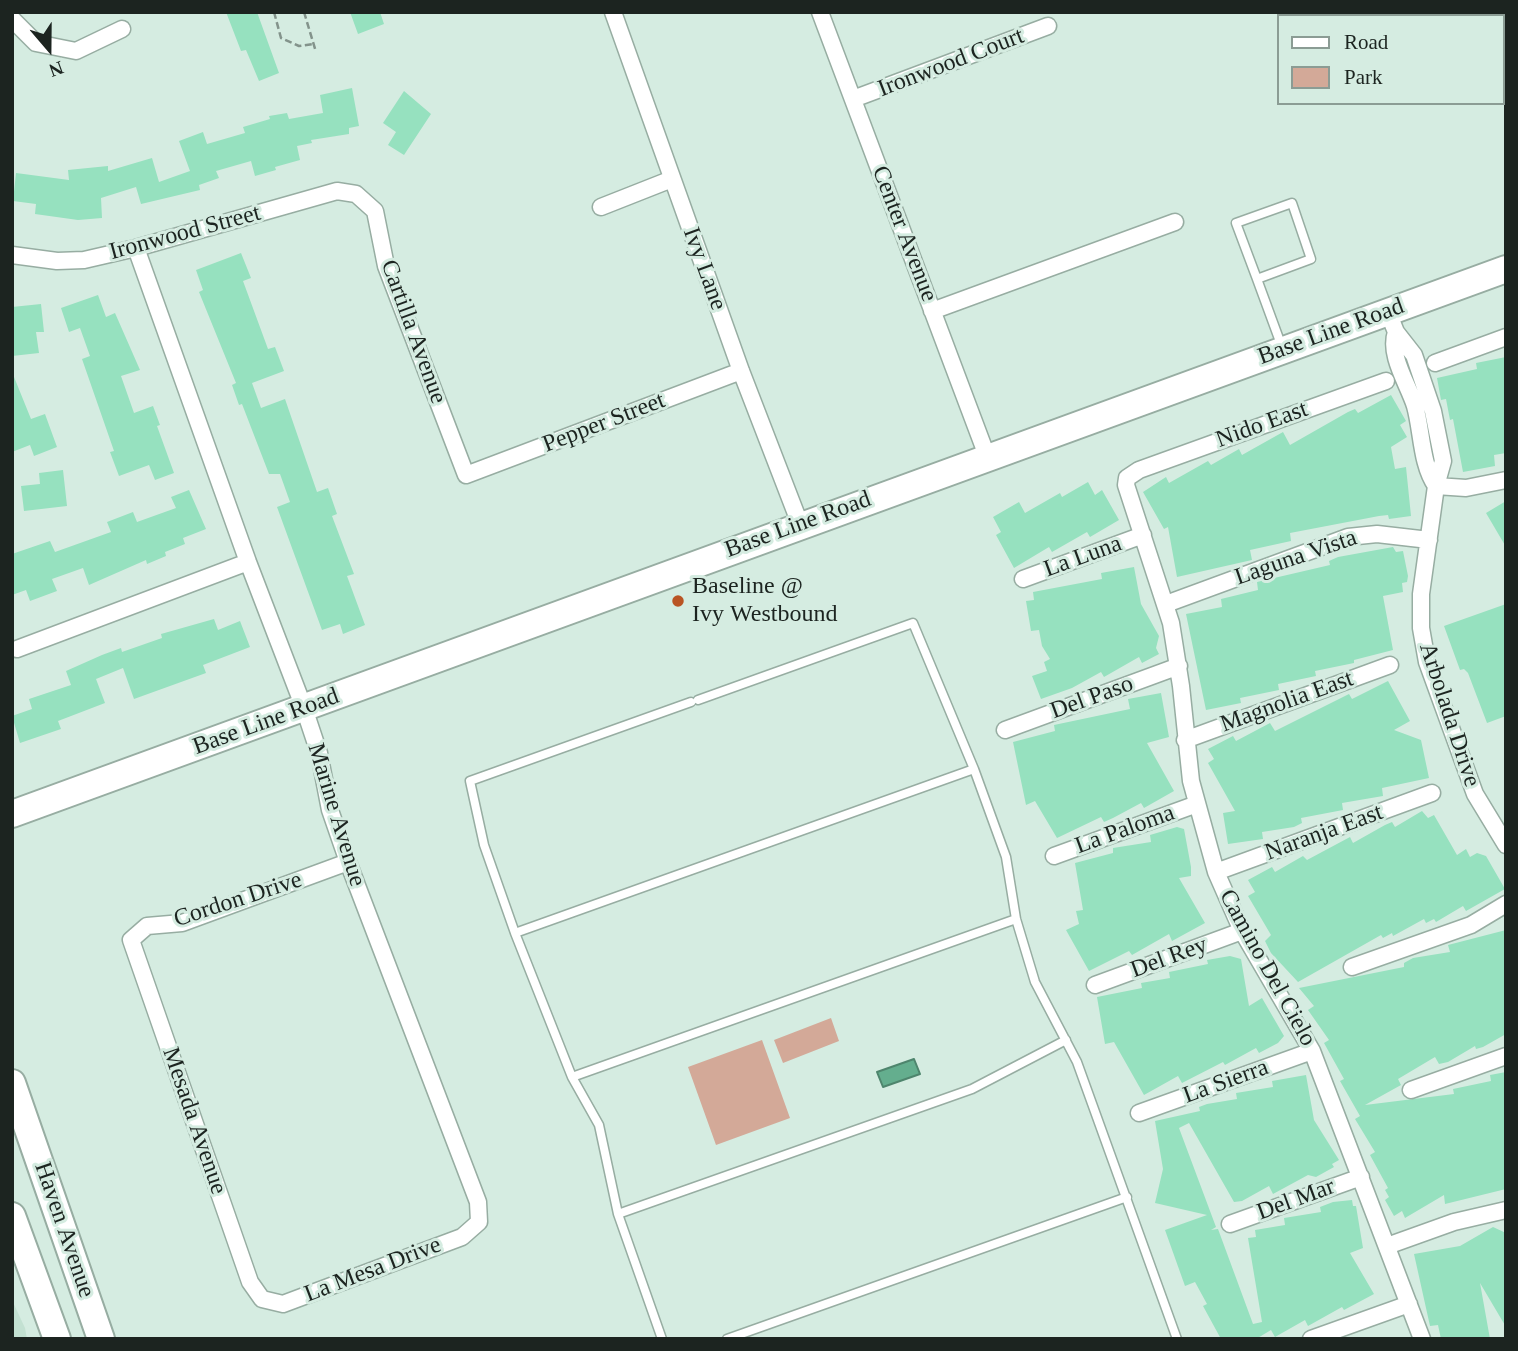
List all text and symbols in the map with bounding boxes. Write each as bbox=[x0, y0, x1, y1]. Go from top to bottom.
north arrow bbox=[14, 14, 84, 84]
legend bbox=[1276, 14, 1504, 105]
street label: Ironwood Court bbox=[874, 22, 1028, 104]
text: Road bbox=[1344, 30, 1388, 54]
text: N bbox=[46, 57, 66, 81]
text: Park bbox=[1344, 65, 1383, 89]
street label: Center Avenue bbox=[865, 162, 943, 306]
street label: Ironwood Street bbox=[106, 199, 264, 267]
street label: Ivy Lane bbox=[676, 224, 732, 314]
street label: Cartilla Avenue bbox=[374, 256, 452, 408]
street label: Base Line Road bbox=[1254, 292, 1408, 372]
street label: Pepper Street bbox=[539, 387, 669, 459]
street label: Nido East bbox=[1212, 395, 1312, 455]
street label: Base Line Road bbox=[721, 485, 875, 565]
street label: Laguna Vista bbox=[1231, 524, 1361, 592]
street label: La Luna bbox=[1040, 530, 1126, 584]
place label: Baseline @ Ivy Westbound bbox=[692, 573, 837, 629]
marker: Baseline @ Ivy Westbound bbox=[670, 593, 686, 609]
street label: Arbolada Drive bbox=[1412, 639, 1486, 791]
street label: Magnolia East bbox=[1217, 665, 1357, 739]
street label: Del Paso bbox=[1047, 670, 1137, 726]
street label: Base Line Road bbox=[189, 682, 343, 762]
street label: Marine Avenue bbox=[301, 740, 371, 890]
street label: Naranja East bbox=[1261, 798, 1387, 868]
street label: La Paloma bbox=[1072, 799, 1178, 861]
street label: Cordon Drive bbox=[170, 866, 306, 934]
street label: Camino Del Cielo bbox=[1212, 885, 1322, 1051]
street label: Del Rey bbox=[1127, 931, 1211, 985]
street label: Mesada Avenue bbox=[155, 1044, 233, 1198]
street label: La Sierra bbox=[1179, 1053, 1273, 1111]
street label: Haven Avenue bbox=[27, 1158, 101, 1302]
street label: Del Mar bbox=[1253, 1173, 1339, 1227]
street label: La Mesa Drive bbox=[301, 1231, 445, 1309]

